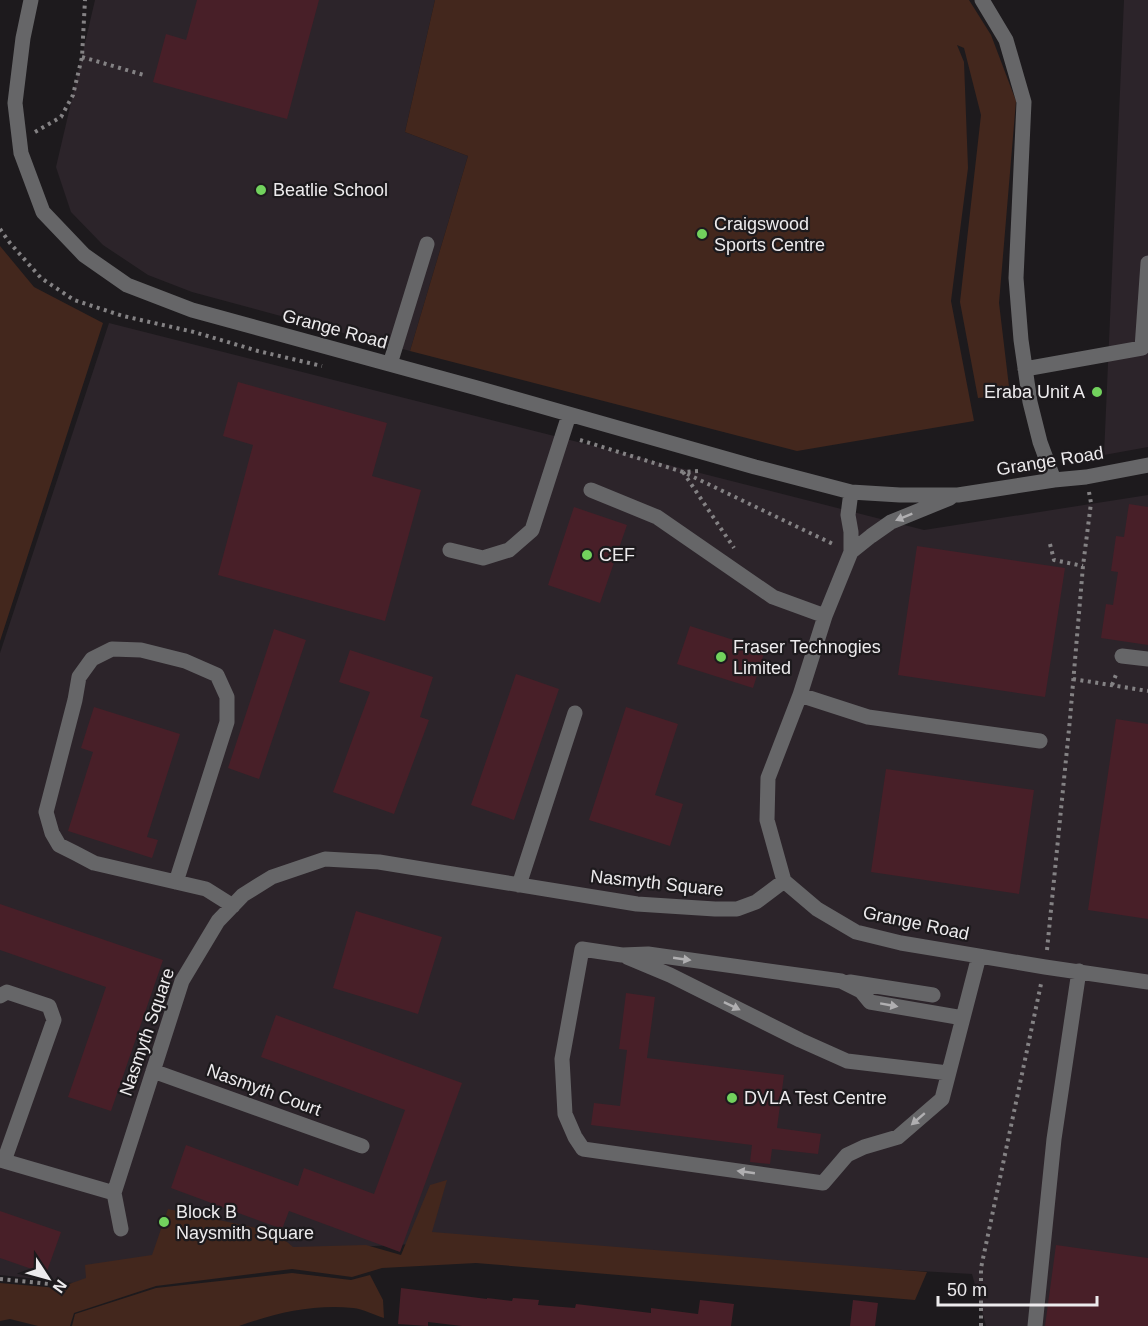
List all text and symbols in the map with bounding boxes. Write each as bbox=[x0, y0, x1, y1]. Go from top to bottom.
place label: Beatlie School bbox=[273, 180, 388, 200]
marker: Beatlie School bbox=[254, 183, 268, 197]
place label: Craigswood Sports Centre bbox=[714, 214, 825, 255]
marker: Craigswood Sports Centre bbox=[695, 227, 709, 241]
street label: Grange Road bbox=[280, 305, 390, 353]
place label: Eraba Unit A bbox=[984, 382, 1085, 402]
marker: Eraba Unit A bbox=[1090, 385, 1104, 399]
street label: Grange Road bbox=[995, 443, 1105, 479]
one-way arrow bbox=[895, 513, 913, 522]
place label: CEF bbox=[599, 545, 635, 565]
marker: CEF bbox=[580, 548, 594, 562]
place label: Fraser Technogies Limited bbox=[733, 637, 881, 678]
marker: Fraser Technogies Limited bbox=[714, 650, 728, 664]
street label: Nasmyth Square bbox=[589, 866, 725, 900]
street label: Grange Road bbox=[861, 902, 971, 944]
one-way arrow bbox=[672, 954, 691, 963]
street label: Nasmyth Square bbox=[116, 965, 178, 1099]
one-way arrow bbox=[879, 1001, 898, 1010]
one-way arrow bbox=[723, 1002, 740, 1011]
street label: Nasmyth Court bbox=[204, 1060, 324, 1120]
place label: DVLA Test Centre bbox=[744, 1088, 887, 1108]
marker: DVLA Test Centre bbox=[725, 1091, 739, 1105]
one-way arrow bbox=[911, 1112, 926, 1125]
one-way arrow bbox=[736, 1167, 755, 1176]
place label: Block B Naysmith Square bbox=[176, 1202, 314, 1243]
marker: Block B Naysmith Square bbox=[157, 1215, 171, 1229]
north arrow bbox=[18, 1248, 78, 1308]
scale bar bbox=[938, 1269, 1097, 1307]
text: N bbox=[49, 1277, 70, 1296]
text: 50 m bbox=[947, 1280, 987, 1300]

